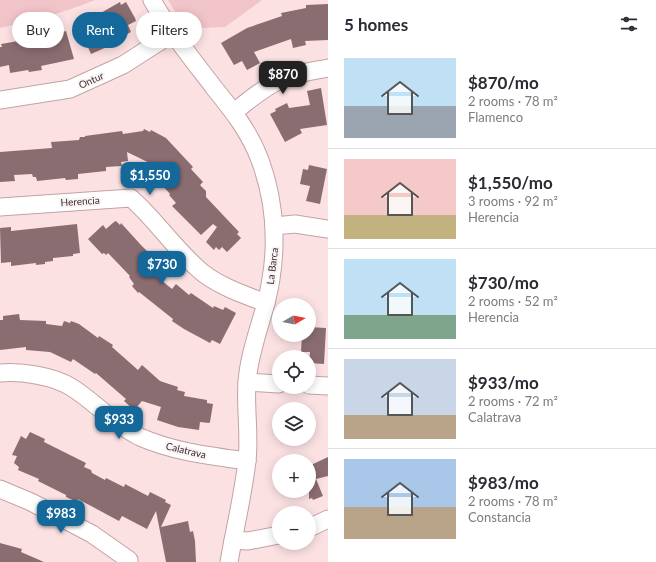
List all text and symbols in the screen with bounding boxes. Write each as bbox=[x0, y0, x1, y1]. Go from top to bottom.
chip: Buy bbox=[12, 12, 64, 48]
chip: Rent bbox=[72, 12, 128, 48]
chip: Filters bbox=[136, 12, 202, 48]
icon: filters bbox=[618, 13, 640, 35]
text: 5 homes bbox=[344, 14, 408, 35]
pin: $870 bbox=[259, 61, 307, 95]
text: $870 bbox=[268, 66, 298, 82]
street label: Ontur bbox=[77, 69, 106, 91]
text: $870/mo bbox=[468, 72, 539, 93]
icon: home bbox=[376, 74, 424, 122]
text: 2 rooms · 78 m² bbox=[468, 93, 558, 109]
text: Flamenco bbox=[468, 109, 523, 125]
pin: $1,550 bbox=[117, 162, 183, 196]
text: $1,550 bbox=[130, 167, 170, 183]
text: $1,550/mo bbox=[468, 172, 553, 193]
icon: home bbox=[376, 175, 424, 223]
text: 3 rooms · 92 m² bbox=[468, 193, 558, 209]
street label: Herencia bbox=[60, 194, 100, 208]
text: Herencia bbox=[468, 209, 519, 225]
street label: La Barca bbox=[264, 247, 280, 285]
pin: $730 bbox=[138, 251, 186, 285]
text: $730 bbox=[147, 256, 177, 272]
text: $730/mo bbox=[468, 272, 539, 293]
icon: home bbox=[376, 275, 424, 323]
text: 2 rooms · 52 m² bbox=[468, 293, 558, 309]
north arrow bbox=[272, 298, 316, 342]
map controls bbox=[272, 298, 316, 550]
text: Herencia bbox=[468, 309, 519, 325]
button: locate bbox=[272, 350, 316, 394]
text: $933/mo bbox=[468, 372, 539, 393]
icon: home bbox=[376, 375, 424, 423]
text: 2 rooms · 72 m² bbox=[468, 393, 558, 409]
button: layers bbox=[272, 402, 316, 446]
pin: $933 bbox=[95, 406, 143, 440]
text: Calatrava bbox=[468, 409, 521, 425]
text: $933 bbox=[104, 411, 134, 427]
street label: Calatrava bbox=[165, 440, 207, 460]
button: + bbox=[272, 454, 316, 498]
text: $983/mo bbox=[468, 472, 539, 493]
icon: home bbox=[376, 475, 424, 523]
text: 2 rooms · 78 m² bbox=[468, 493, 558, 509]
pin: $983 bbox=[37, 500, 85, 534]
text: $983 bbox=[46, 505, 76, 521]
button: − bbox=[272, 506, 316, 550]
text: Constancia bbox=[468, 509, 531, 525]

